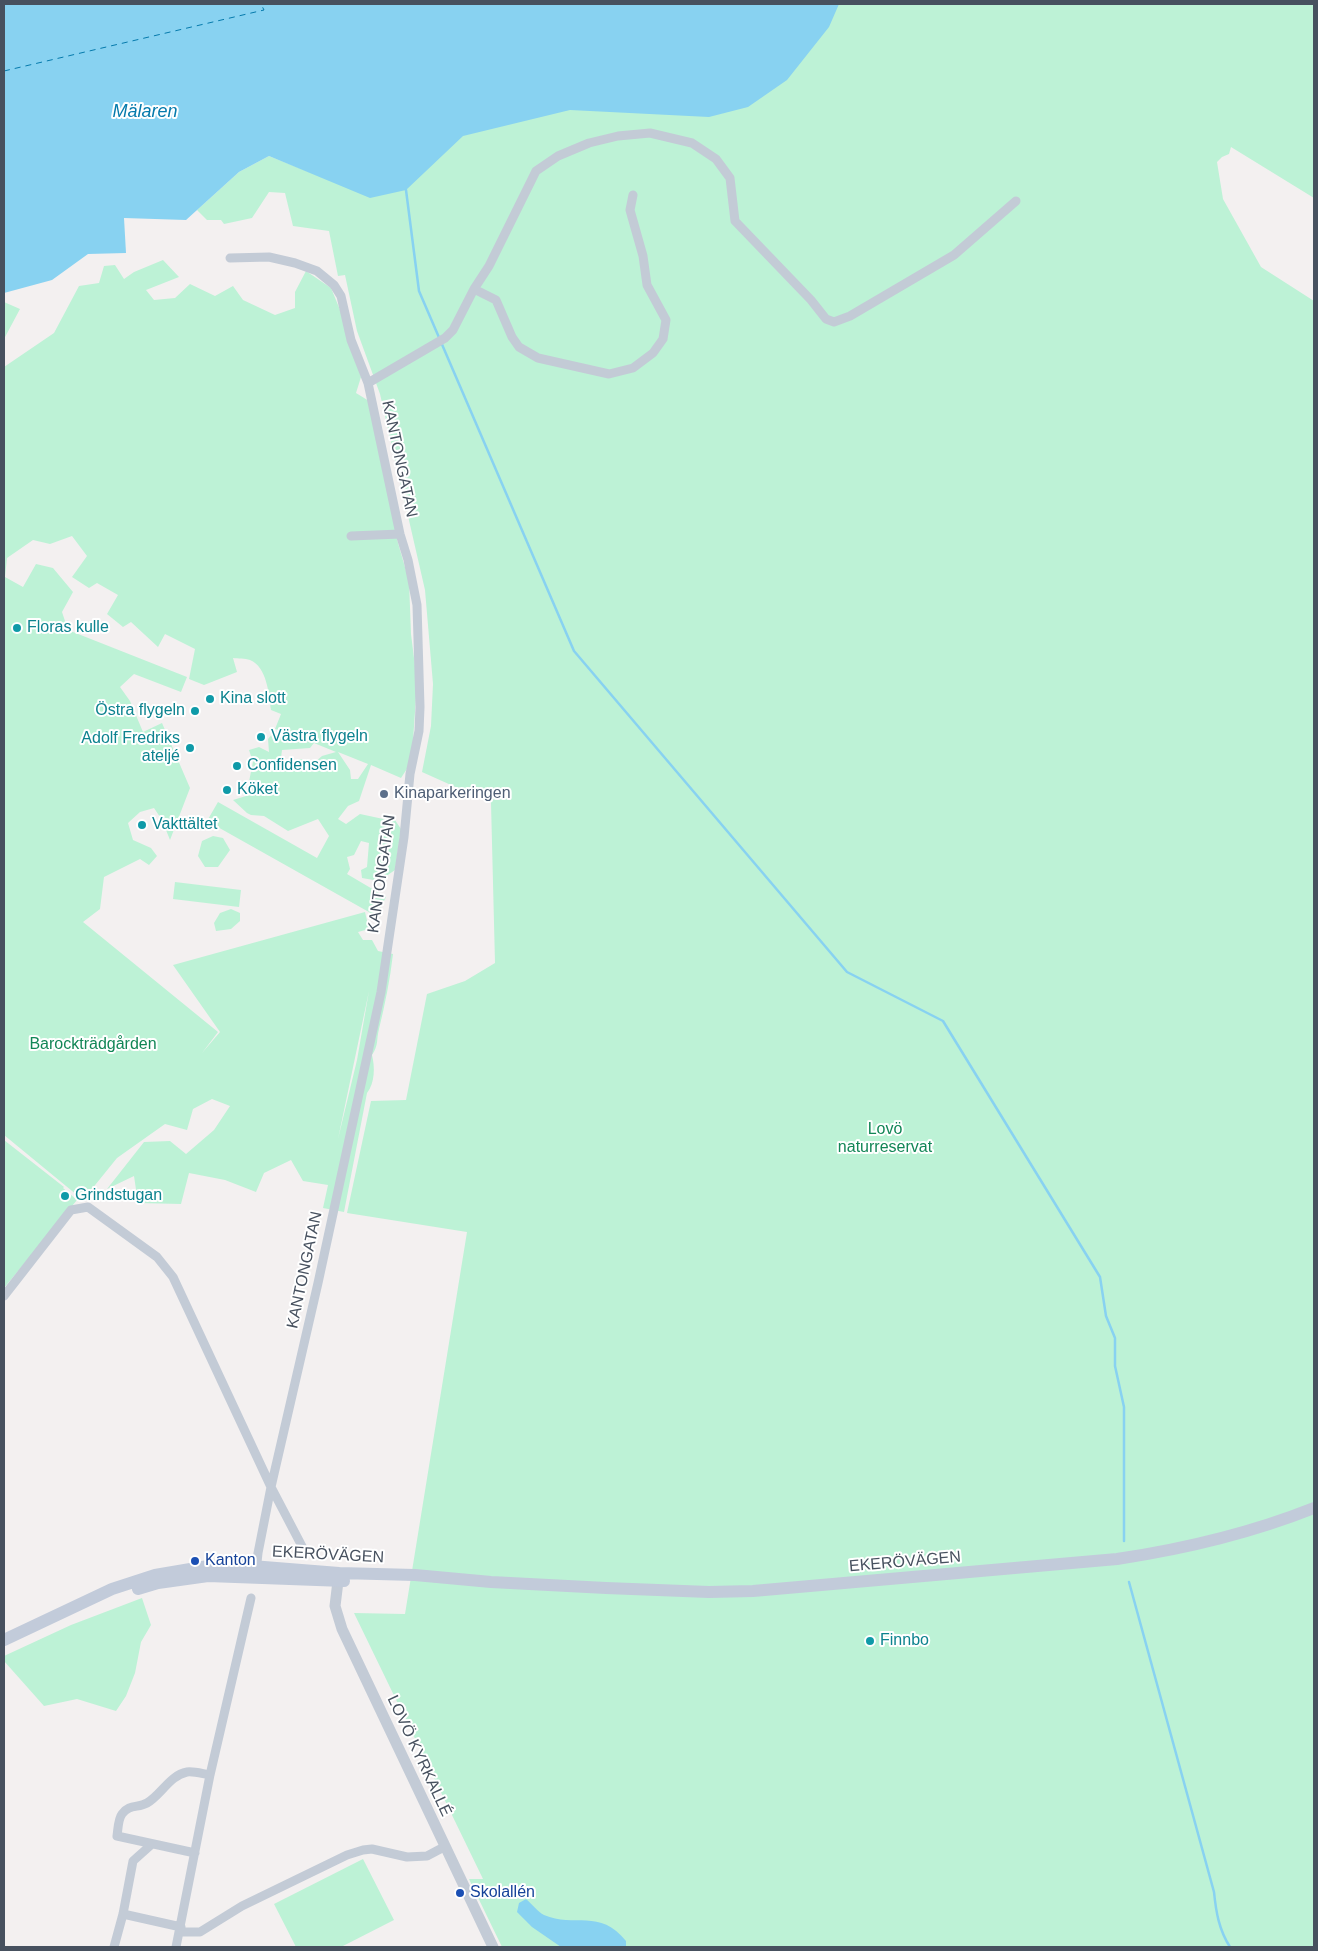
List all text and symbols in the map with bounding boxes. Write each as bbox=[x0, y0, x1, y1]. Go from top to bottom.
water label: Mälaren bbox=[112, 101, 178, 123]
street label: KANTONGATAN bbox=[377, 399, 421, 519]
place label: Floras kulle bbox=[27, 618, 109, 638]
marker: Floras kulle bbox=[11, 622, 23, 634]
place label: Kina slott bbox=[220, 689, 286, 709]
marker: Kina slott bbox=[204, 693, 216, 705]
place label: Östra flygeln bbox=[95, 701, 185, 721]
marker: Östra flygeln bbox=[189, 705, 201, 717]
place label: Västra flygeln bbox=[271, 727, 368, 747]
place label: Adolf Fredriks ateljé bbox=[81, 729, 180, 767]
marker: Västra flygeln bbox=[255, 731, 267, 743]
marker: Adolf Fredriks ateljé bbox=[184, 742, 196, 754]
place label: Confidensen bbox=[247, 756, 337, 776]
marker: Confidensen bbox=[231, 760, 243, 772]
place label: Köket bbox=[237, 780, 278, 800]
marker: Köket bbox=[221, 784, 233, 796]
place label: Kinaparkeringen bbox=[394, 784, 511, 804]
marker: Kinaparkeringen bbox=[378, 788, 390, 800]
street label: KANTONGATAN bbox=[364, 814, 400, 934]
place label: Vakttältet bbox=[152, 815, 218, 835]
marker: Vakttältet bbox=[136, 819, 148, 831]
park label: Barockträdgården bbox=[29, 1035, 157, 1055]
park label: Lovö naturreservat bbox=[838, 1120, 932, 1158]
place label: Grindstugan bbox=[75, 1186, 162, 1206]
marker: Grindstugan bbox=[59, 1190, 71, 1202]
street label: KANTONGATAN bbox=[283, 1210, 327, 1330]
street label: EKERÖVÄGEN bbox=[272, 1542, 384, 1568]
street label: EKERÖVÄGEN bbox=[848, 1548, 962, 1576]
place label: Kanton bbox=[205, 1551, 256, 1571]
marker: Kanton bbox=[189, 1555, 201, 1567]
place label: Finnbo bbox=[880, 1631, 929, 1651]
marker: Finnbo bbox=[864, 1635, 876, 1647]
street label: LOVÖ KYRKALLÉ bbox=[382, 1692, 456, 1820]
place label: Skolallén bbox=[470, 1883, 535, 1903]
marker: Skolallén bbox=[454, 1887, 466, 1899]

